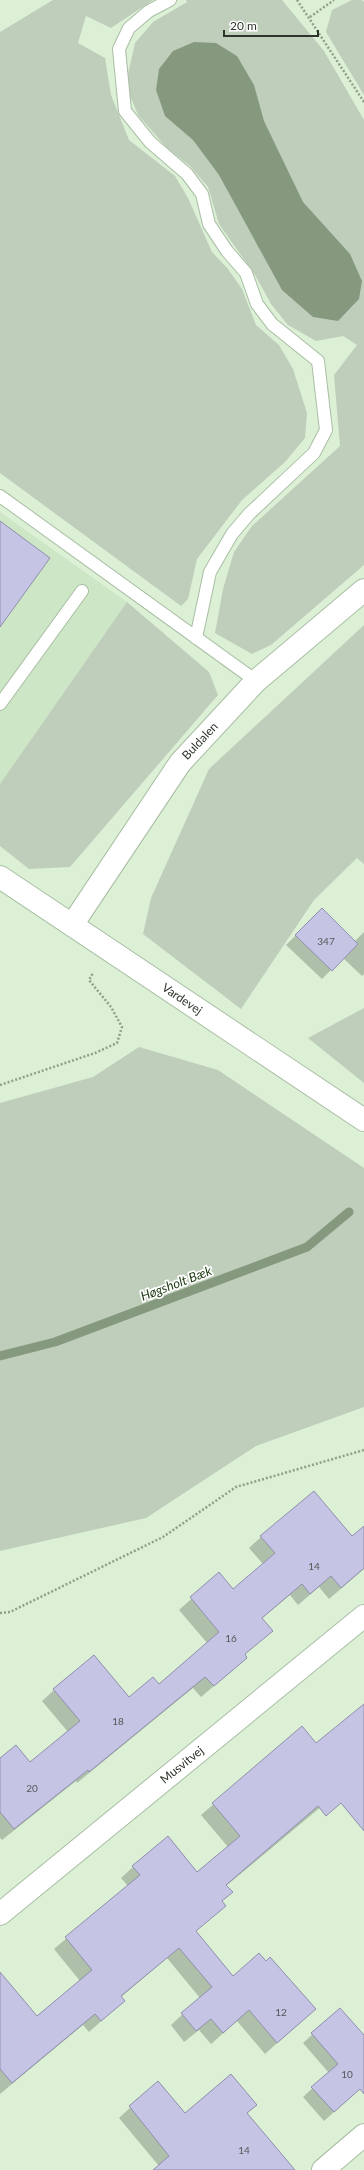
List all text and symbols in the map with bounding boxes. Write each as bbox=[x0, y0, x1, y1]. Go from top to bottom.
scale bar bbox=[224, 12, 318, 38]
text: 20 m bbox=[230, 18, 257, 33]
street label: Buldalen bbox=[179, 719, 221, 762]
house number: 347 bbox=[317, 935, 335, 947]
street label: Vardevej bbox=[159, 980, 205, 1018]
water label: Høgsholt Bæk bbox=[138, 1262, 215, 1304]
house number: 14 bbox=[308, 1560, 320, 1572]
house number: 16 bbox=[225, 1632, 237, 1644]
house number: 18 bbox=[112, 1715, 124, 1727]
street label: Musvitvej bbox=[157, 1743, 206, 1787]
house number: 20 bbox=[26, 1782, 38, 1794]
house number: 12 bbox=[275, 2006, 287, 2018]
house number: 10 bbox=[341, 2068, 353, 2080]
house number: 14 bbox=[238, 2144, 250, 2156]

